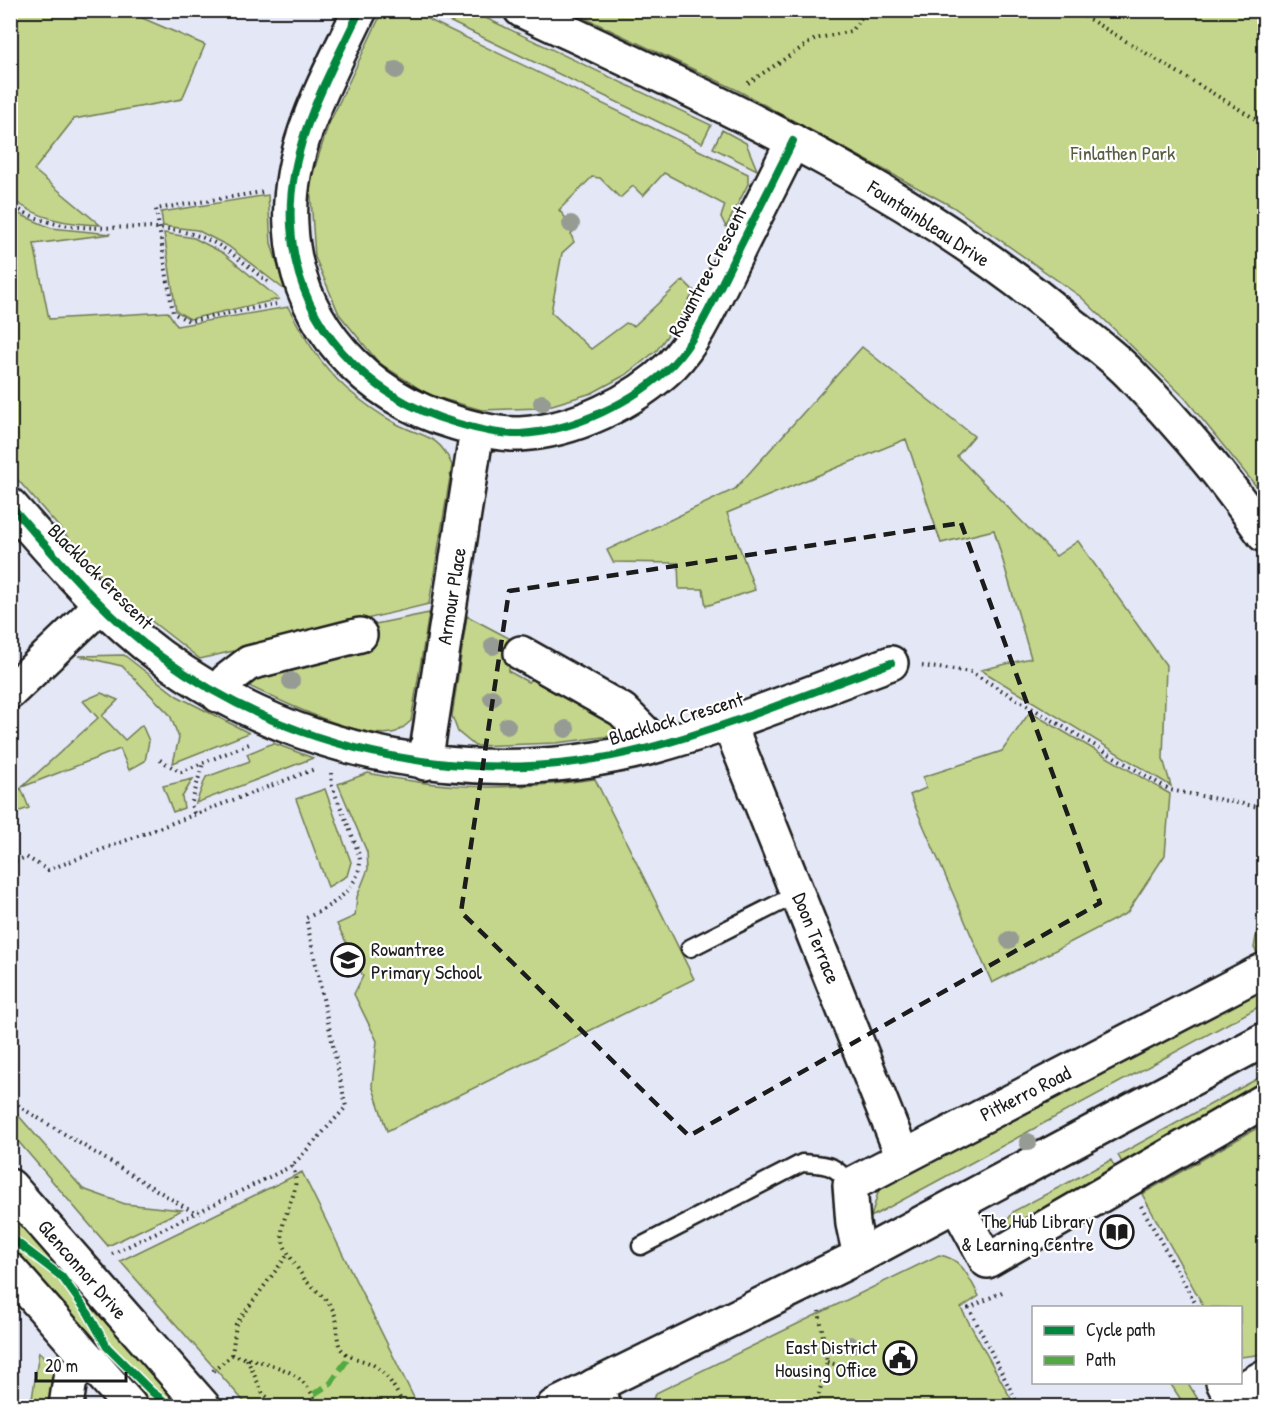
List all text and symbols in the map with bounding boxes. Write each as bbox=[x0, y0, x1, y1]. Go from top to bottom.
park label: Finlathen Park bbox=[1070, 139, 1175, 166]
street label: Fountainbleau Drive bbox=[862, 173, 995, 273]
street label: Rowantree Crescent bbox=[661, 200, 753, 341]
street label: Blacklock Crescent bbox=[42, 517, 161, 636]
street label: Armour Place bbox=[430, 545, 472, 646]
street label: Blacklock Crescent bbox=[605, 684, 748, 751]
street label: Doon Terrace bbox=[787, 889, 847, 987]
place label: Rowantree Primary School bbox=[371, 935, 482, 985]
school or university icon: Rowantree Primary School bbox=[330, 942, 366, 978]
street label: Pitkerro Road bbox=[975, 1059, 1075, 1127]
place label: The Hub Library & Learning Centre bbox=[961, 1207, 1094, 1257]
street label: Glenconnor Drive bbox=[32, 1213, 134, 1325]
library icon: The Hub Library & Learning Centre bbox=[1099, 1214, 1135, 1250]
legend bbox=[1032, 1306, 1242, 1384]
text: Cycle path bbox=[1086, 1317, 1156, 1342]
place label: East District Housing Office bbox=[775, 1333, 878, 1383]
public building icon: East District Housing Office bbox=[882, 1340, 918, 1376]
scale bar bbox=[36, 1345, 126, 1383]
text: Path bbox=[1086, 1347, 1116, 1372]
text: 20 m bbox=[45, 1353, 78, 1378]

